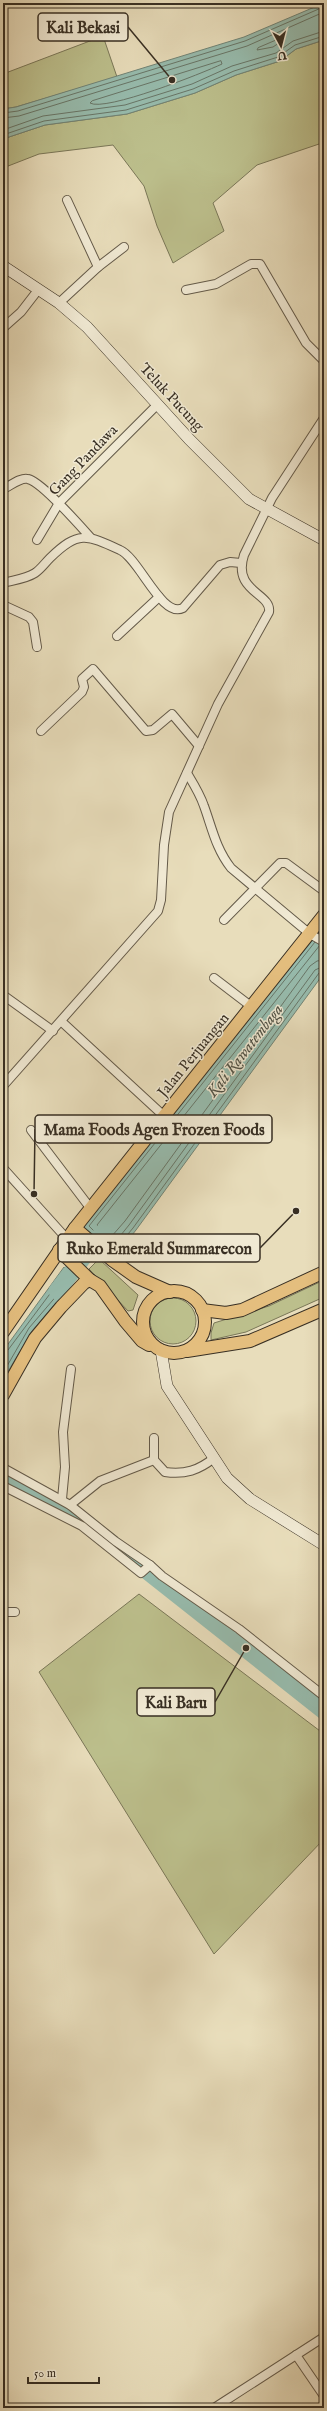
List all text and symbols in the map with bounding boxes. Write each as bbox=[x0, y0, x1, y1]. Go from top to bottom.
callout: Kali Bekasi bbox=[38, 13, 128, 41]
text: Kali Bekasi bbox=[46, 19, 121, 39]
north arrow bbox=[261, 26, 301, 66]
text: U bbox=[276, 47, 289, 63]
street label: Teluk Pucung bbox=[135, 359, 209, 436]
street label: Gang Pandawa bbox=[45, 420, 122, 500]
water label: Kali Rawatembaga bbox=[202, 1001, 288, 1103]
street label: Jalan Perjuangan bbox=[152, 1009, 233, 1103]
callout: Mama Foods Agen Frozen Foods bbox=[35, 1115, 272, 1143]
text: Mama Foods Agen Frozen Foods bbox=[43, 1121, 265, 1141]
callout: Ruko Emerald Summarecon bbox=[58, 1234, 260, 1262]
text: Ruko Emerald Summarecon bbox=[66, 1240, 253, 1260]
callout: Kali Baru bbox=[137, 1688, 215, 1716]
text: Kali Baru bbox=[145, 1694, 208, 1714]
scale bar bbox=[28, 2359, 99, 2385]
text: 50 m bbox=[34, 2366, 56, 2381]

